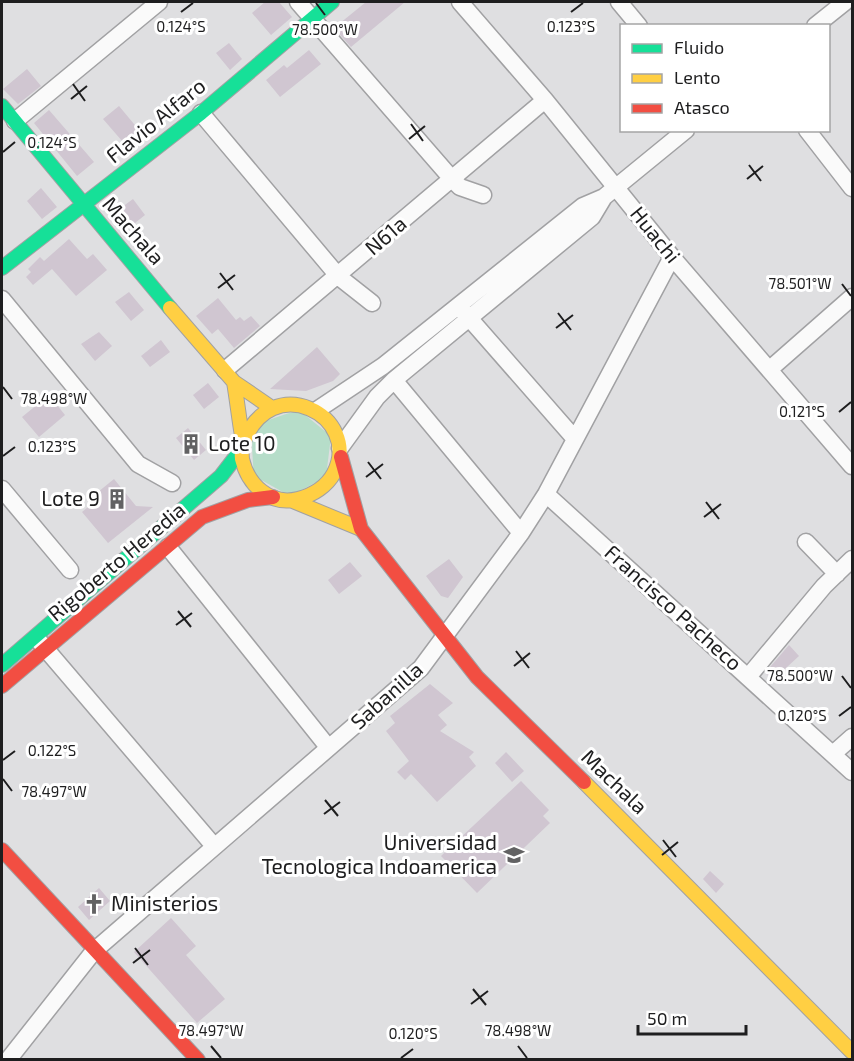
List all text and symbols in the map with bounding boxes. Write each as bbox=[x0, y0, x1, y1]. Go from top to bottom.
text: 0.124°S bbox=[156, 17, 206, 35]
text: 0.123°S bbox=[547, 17, 595, 35]
text: 78.500°W bbox=[292, 20, 358, 38]
legend bbox=[620, 24, 830, 132]
text: Fluido bbox=[674, 36, 724, 58]
text: Lento bbox=[674, 66, 720, 88]
street label: Flavio Alfaro bbox=[100, 72, 210, 167]
text: Atasco bbox=[674, 96, 730, 118]
text: 0.124°S bbox=[27, 133, 77, 151]
street label: Machala bbox=[98, 191, 170, 269]
street label: Huachi bbox=[626, 201, 686, 267]
street label: N61a bbox=[359, 210, 411, 260]
text: 78.501°W bbox=[769, 274, 831, 292]
text: 78.498°W bbox=[21, 389, 87, 407]
text: 0.121°S bbox=[779, 402, 825, 420]
place label: Lote 10 bbox=[208, 430, 276, 455]
building icon: Lote 10 bbox=[179, 432, 203, 456]
text: 0.123°S bbox=[28, 437, 76, 455]
place label: Lote 9 bbox=[41, 485, 100, 510]
building icon: Lote 9 bbox=[105, 487, 129, 511]
street label: Rigoberto Heredia bbox=[42, 496, 190, 626]
street label: Francisco Pacheco bbox=[600, 539, 748, 675]
street label: Sabanilla bbox=[345, 656, 427, 734]
text: 78.500°W bbox=[767, 666, 833, 684]
text: 0.120°S bbox=[777, 706, 827, 724]
text: 0.122°S bbox=[28, 741, 76, 759]
street label: Machala bbox=[577, 744, 653, 818]
text: 78.497°W bbox=[21, 782, 87, 800]
place label: Universidad Tecnologica Indoamerica bbox=[262, 829, 497, 878]
school or university icon: Universidad Tecnologica Indoamerica bbox=[502, 843, 526, 867]
place label: Ministerios bbox=[111, 890, 218, 915]
church icon: Ministerios bbox=[82, 892, 106, 916]
scale bar bbox=[638, 998, 746, 1036]
text: 50 m bbox=[647, 1007, 687, 1029]
text: 78.497°W bbox=[178, 1021, 244, 1039]
text: 78.498°W bbox=[485, 1021, 551, 1039]
text: 0.120°S bbox=[388, 1024, 438, 1042]

